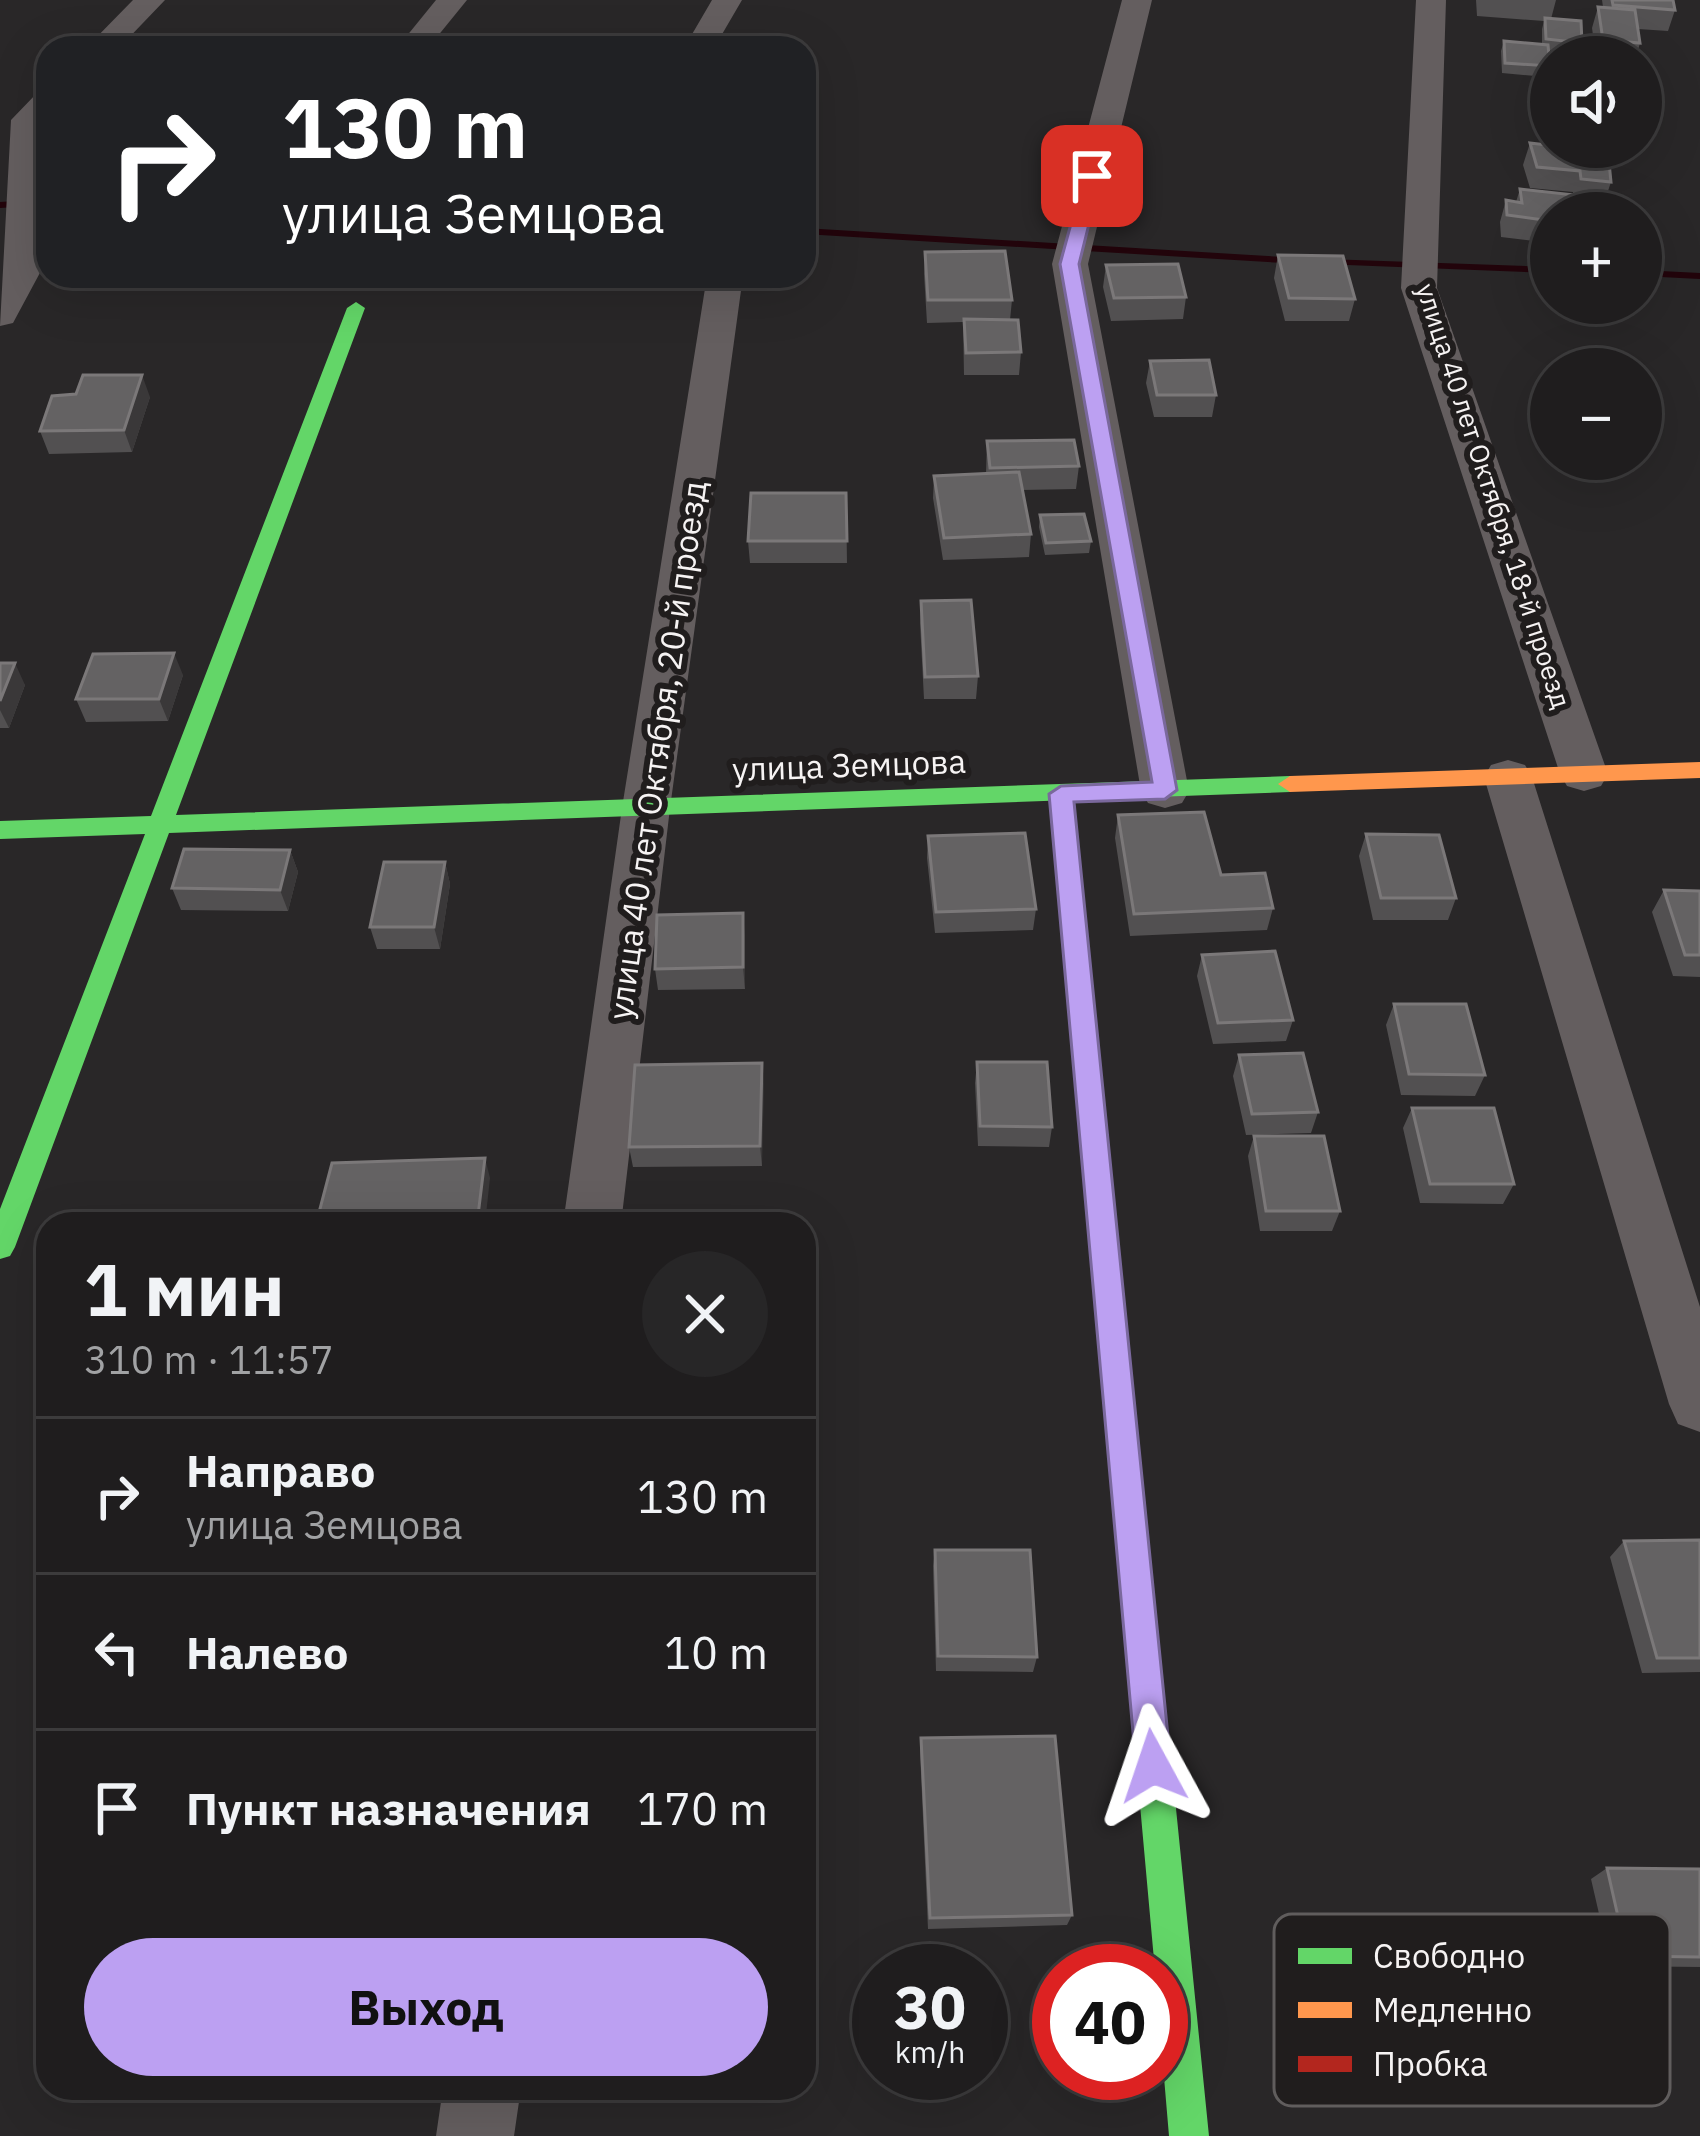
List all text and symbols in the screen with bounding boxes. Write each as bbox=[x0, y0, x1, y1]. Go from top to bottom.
map controls bbox=[1530, 36, 1662, 480]
button: sound bbox=[1530, 36, 1662, 168]
text: 130 m bbox=[282, 72, 528, 181]
icon: right bbox=[84, 84, 240, 240]
pin bbox=[1041, 125, 1143, 227]
icon: arrive bbox=[1059, 143, 1125, 209]
text: улица Земцова bbox=[282, 178, 665, 248]
button: + bbox=[1530, 192, 1662, 324]
street label: улица 40 лет Октября, 18-й проезд bbox=[1409, 279, 1580, 713]
button: − bbox=[1530, 348, 1662, 480]
street label: улица 40 лет Октября, 20-й проезд bbox=[597, 478, 716, 1022]
street label: улица Земцова bbox=[731, 739, 967, 790]
text: 1 мин bbox=[84, 1242, 285, 1336]
button: close bbox=[642, 1251, 768, 1377]
text: 310 m · 11:57 bbox=[84, 1334, 334, 1385]
text: Направо bbox=[186, 1441, 375, 1499]
icon: right bbox=[84, 1463, 150, 1529]
text: 130 m bbox=[637, 1467, 768, 1525]
text: улица Земцова bbox=[186, 1499, 463, 1550]
icon: left bbox=[84, 1619, 150, 1685]
text: Налево bbox=[186, 1623, 348, 1681]
text: 10 m bbox=[664, 1623, 768, 1681]
position arrow bbox=[1090, 1703, 1216, 1829]
icon: arrive bbox=[84, 1775, 150, 1841]
text: Пункт назначения bbox=[186, 1779, 591, 1837]
text: 170 m bbox=[637, 1779, 768, 1837]
legend bbox=[1274, 1914, 1670, 2106]
text: Свободно bbox=[1373, 1934, 1525, 1977]
button: Выход bbox=[84, 1938, 768, 2076]
speed limit sign: 40 bbox=[1032, 1944, 1188, 2100]
text: 30 bbox=[894, 1967, 966, 2046]
text: Медленно bbox=[1373, 1988, 1532, 2031]
text: km/h bbox=[895, 2032, 965, 2071]
text: Пробка bbox=[1373, 2042, 1488, 2085]

